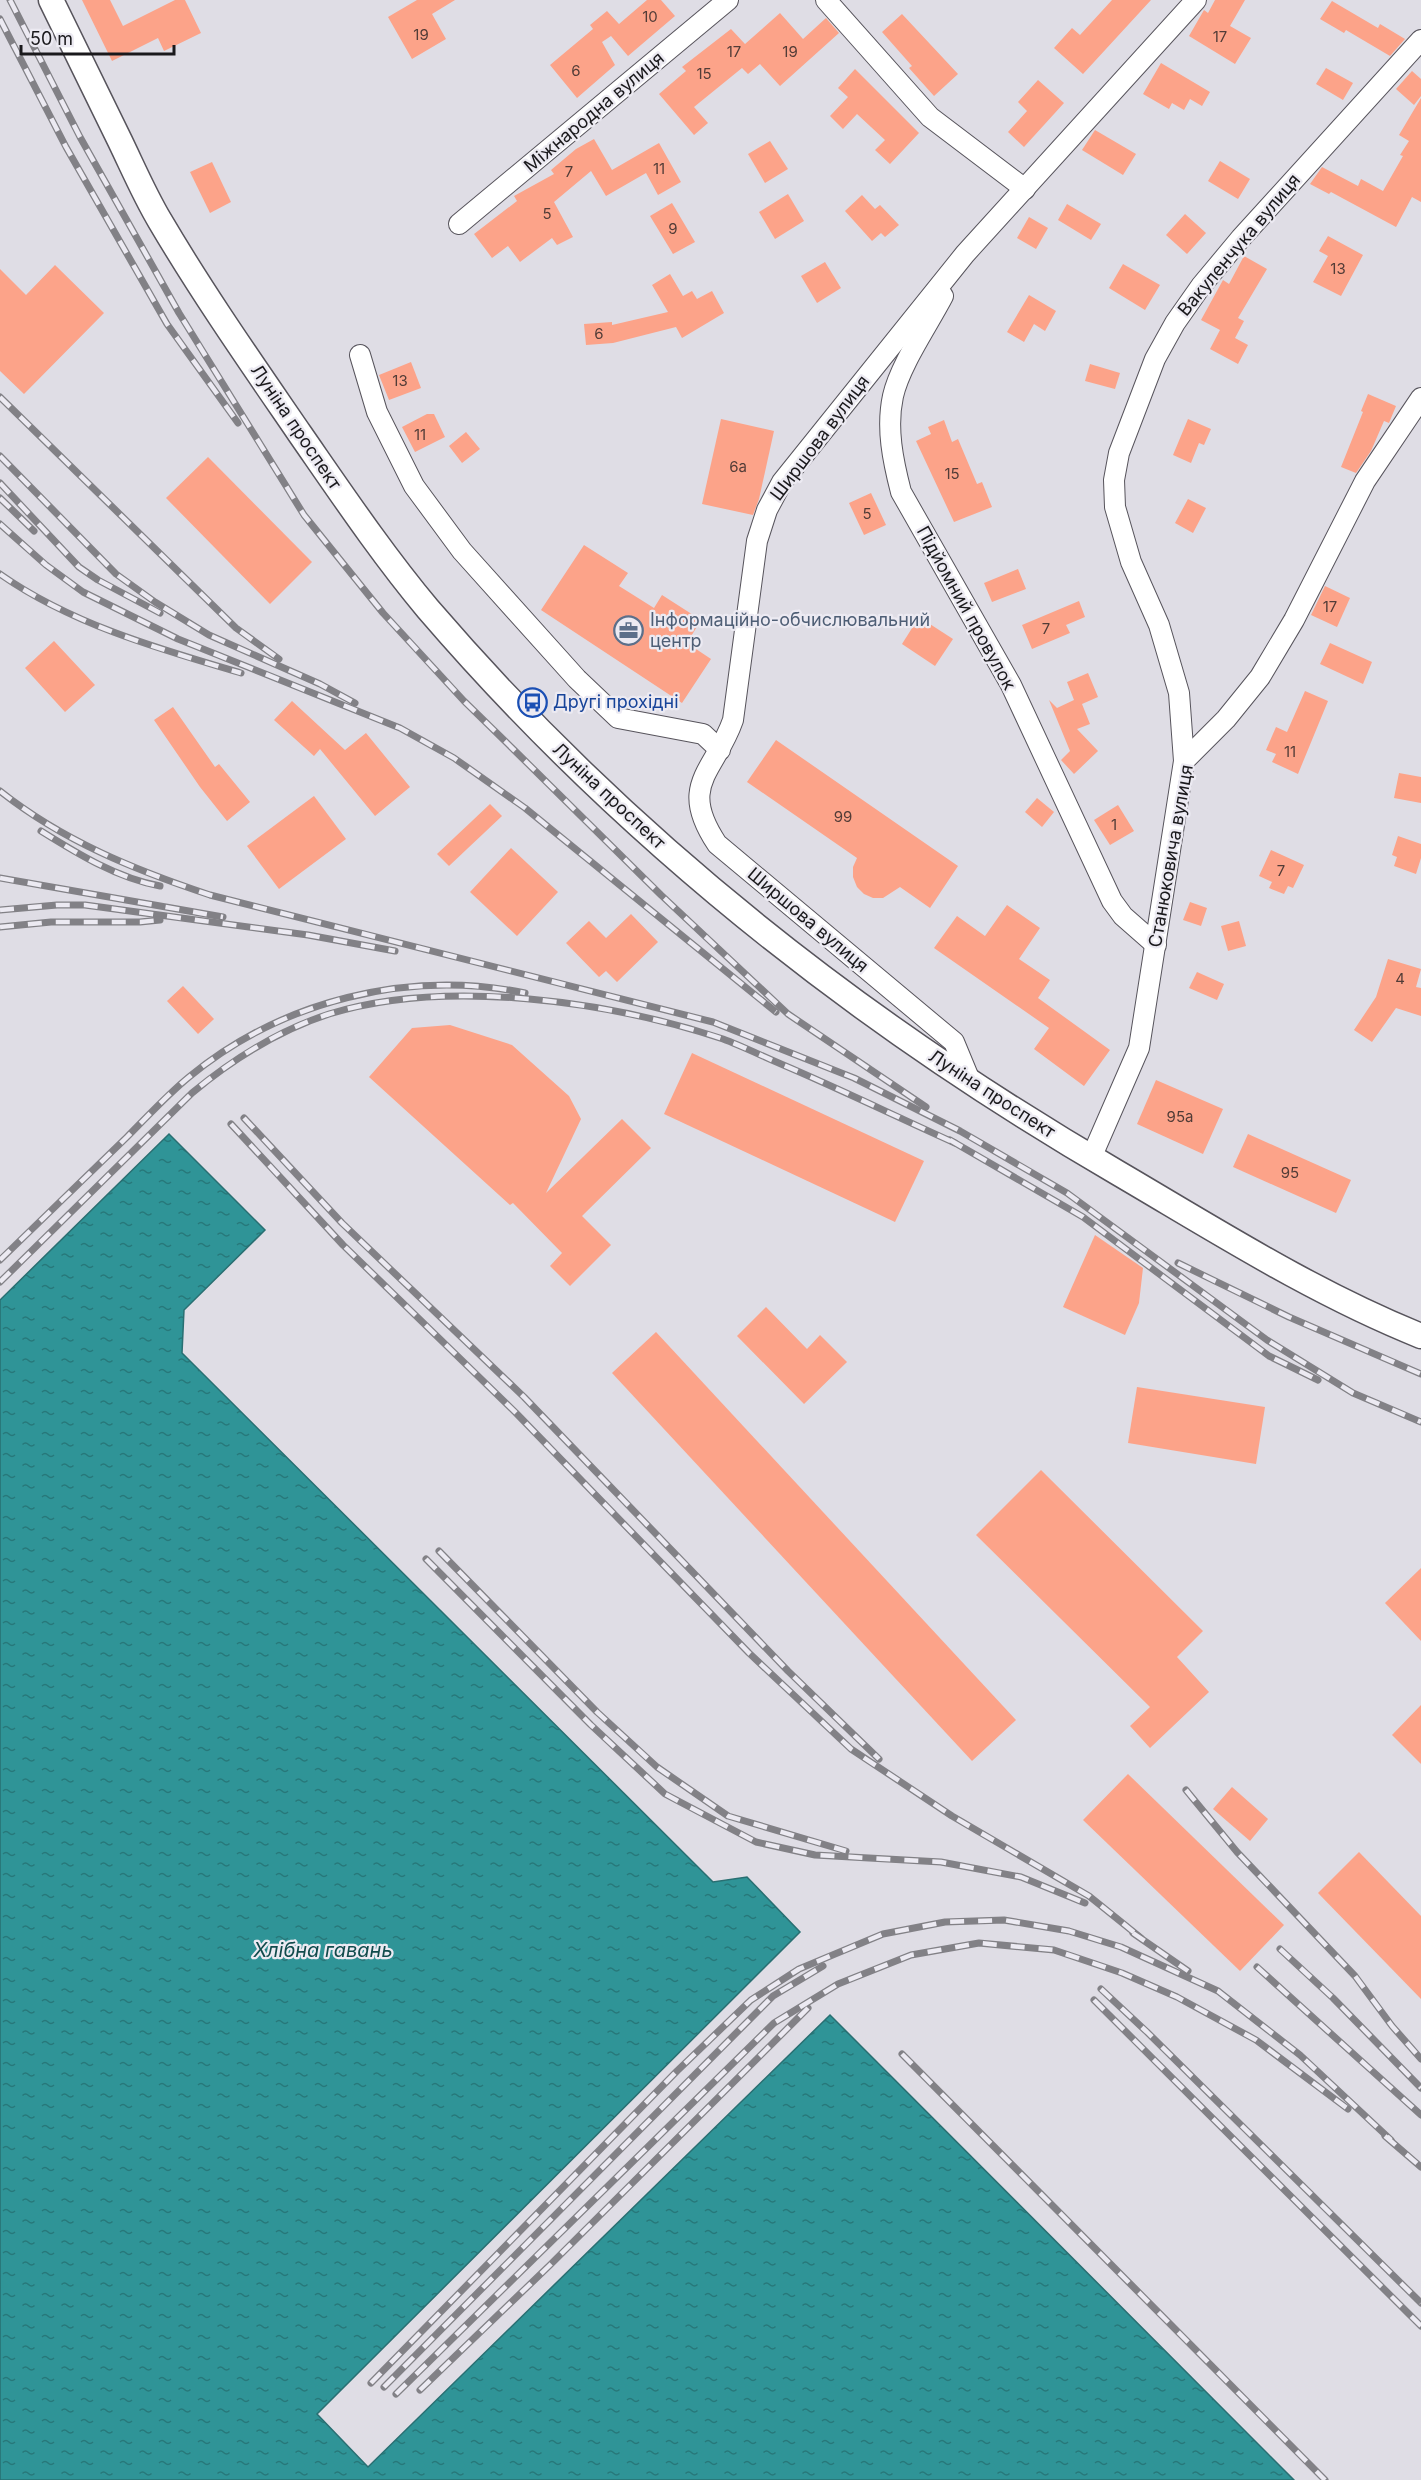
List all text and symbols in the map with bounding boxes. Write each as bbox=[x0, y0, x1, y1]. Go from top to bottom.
house number: 10 bbox=[642, 7, 658, 26]
scale bar bbox=[21, 18, 174, 56]
house number: 19 bbox=[413, 25, 429, 44]
house number: 17 bbox=[1213, 27, 1227, 46]
text: 50 m bbox=[30, 28, 73, 49]
house number: 17 bbox=[727, 42, 741, 61]
house number: 19 bbox=[782, 42, 798, 61]
street label: Міжнародна вулиця bbox=[519, 47, 668, 176]
house number: 6 bbox=[571, 61, 581, 80]
house number: 15 bbox=[696, 64, 712, 83]
house number: 11 bbox=[653, 159, 665, 178]
house number: 7 bbox=[565, 162, 573, 181]
street label: Вакуленчука вулиця bbox=[1173, 169, 1304, 320]
house number: 5 bbox=[542, 204, 552, 223]
house number: 9 bbox=[668, 219, 678, 238]
house number: 13 bbox=[1330, 259, 1346, 278]
house number: 6 bbox=[594, 324, 604, 343]
street label: Луніна проспект bbox=[247, 360, 346, 494]
house number: 13 bbox=[392, 371, 408, 390]
street label: Ширшова вулиця bbox=[766, 371, 873, 504]
house number: 11 bbox=[414, 425, 426, 444]
house number: 6а bbox=[729, 457, 747, 476]
house number: 15 bbox=[944, 464, 960, 483]
house number: 5 bbox=[862, 504, 872, 523]
street label: Підйомний провулок bbox=[913, 522, 1020, 694]
house number: 17 bbox=[1323, 597, 1337, 616]
place label: Інформаційно-обчислювальний центр bbox=[650, 609, 930, 651]
office icon: Інформаційно-обчислювальний центр bbox=[613, 614, 645, 646]
house number: 7 bbox=[1042, 619, 1050, 638]
bus stop icon: Другі прохідні bbox=[516, 686, 548, 718]
place label: Другі прохідні bbox=[553, 691, 679, 712]
street label: Луніна проспект bbox=[549, 738, 670, 854]
house number: 11 bbox=[1284, 742, 1296, 761]
street label: Станюковича вулиця bbox=[1144, 763, 1197, 949]
house number: 99 bbox=[834, 807, 852, 826]
house number: 1 bbox=[1111, 815, 1117, 834]
house number: 7 bbox=[1277, 861, 1285, 880]
street label: Ширшова вулиця bbox=[744, 863, 873, 976]
house number: 4 bbox=[1395, 969, 1405, 988]
street label: Луніна проспект bbox=[925, 1045, 1060, 1143]
house number: 95а bbox=[1167, 1107, 1193, 1126]
house number: 95 bbox=[1281, 1163, 1299, 1182]
water label: Хлібна гавань bbox=[252, 1938, 393, 1962]

